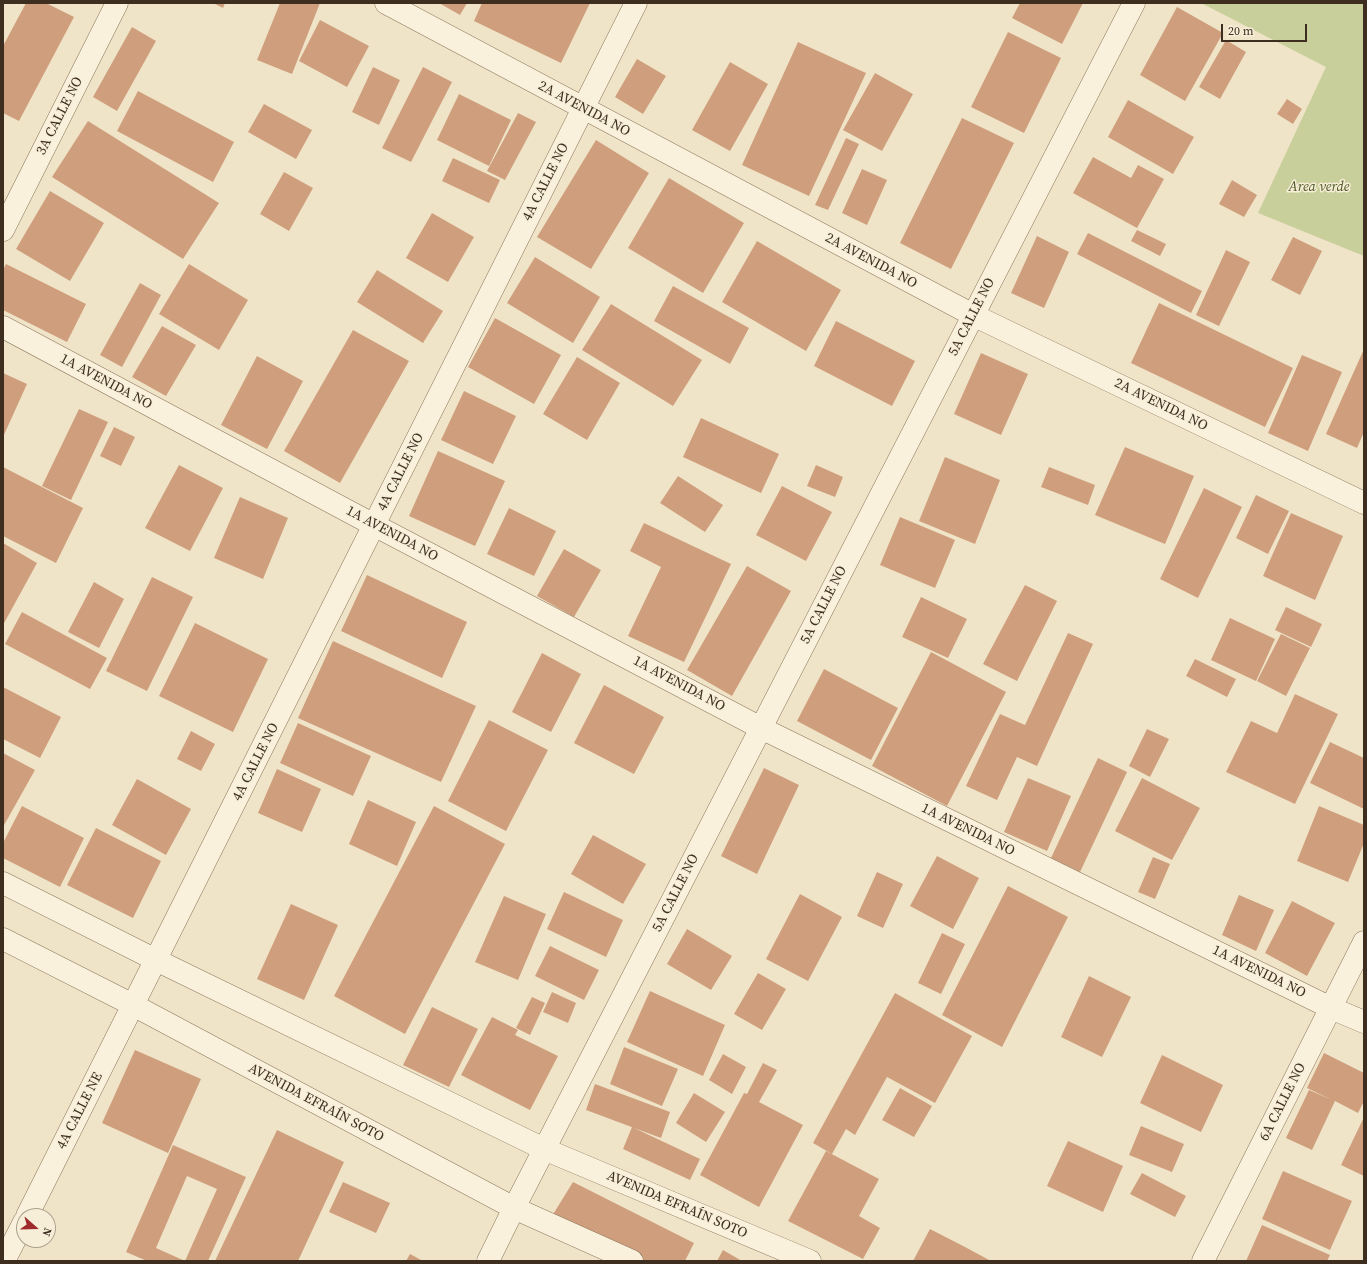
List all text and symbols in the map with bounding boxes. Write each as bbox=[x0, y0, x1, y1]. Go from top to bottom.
scale bar bbox=[1223, 16, 1309, 42]
text: 20 m bbox=[1228, 23, 1254, 39]
street label: 3A CALLE NO bbox=[33, 74, 87, 158]
street label: 2A AVENIDA NO bbox=[535, 78, 633, 140]
street label: 4A CALLE NO bbox=[519, 140, 573, 224]
park label: Area verde bbox=[1289, 179, 1349, 195]
street label: 2A AVENIDA NO bbox=[822, 230, 920, 292]
street label: 5A CALLE NO bbox=[945, 275, 999, 359]
street label: 1A AVENIDA NO bbox=[57, 351, 155, 413]
street label: 2A AVENIDA NO bbox=[1111, 375, 1211, 435]
street label: 4A CALLE NO bbox=[374, 430, 428, 514]
street label: 1A AVENIDA NO bbox=[343, 503, 441, 565]
street label: 5A CALLE NO bbox=[797, 563, 851, 647]
street label: 1A AVENIDA NO bbox=[630, 653, 728, 715]
street label: 4A CALLE NO bbox=[229, 720, 283, 804]
street label: 1A AVENIDA NO bbox=[918, 800, 1018, 860]
street label: 5A CALLE NO bbox=[649, 851, 703, 935]
street label: 1A AVENIDA NO bbox=[1209, 942, 1309, 1002]
street label: AVENIDA EFRAÍN SOTO bbox=[245, 1060, 387, 1146]
street label: 6A CALLE NO bbox=[1256, 1060, 1310, 1144]
street label: 4A CALLE NE bbox=[53, 1070, 107, 1152]
street label: AVENIDA EFRAÍN SOTO bbox=[604, 1168, 750, 1242]
north arrow bbox=[16, 1208, 56, 1248]
text: N bbox=[38, 1226, 55, 1238]

